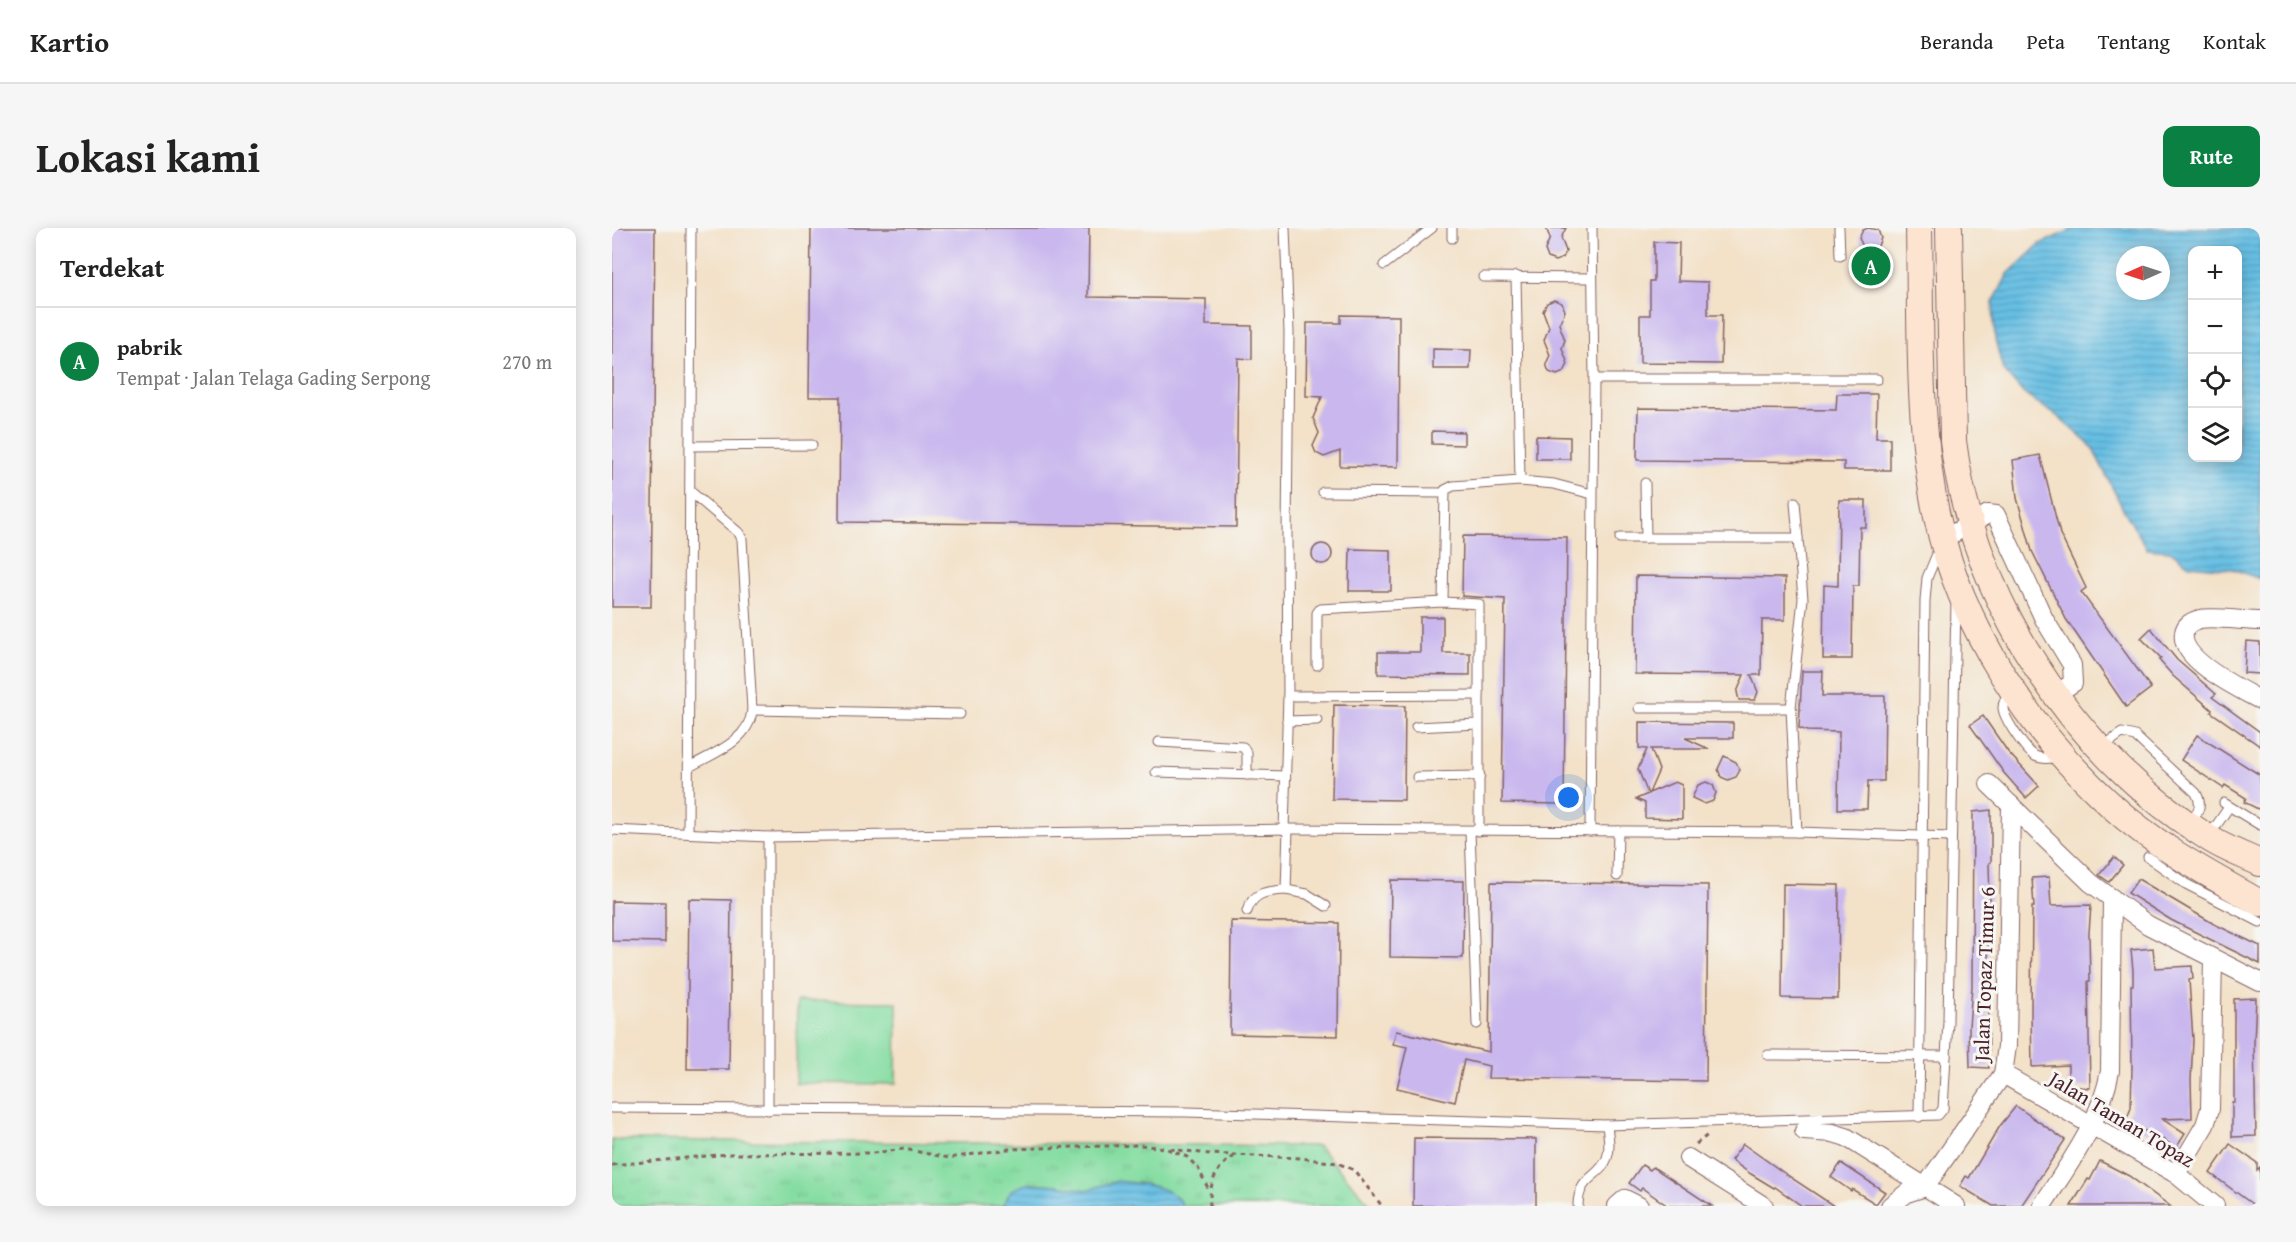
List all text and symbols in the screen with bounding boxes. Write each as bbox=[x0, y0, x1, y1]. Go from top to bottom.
text: Kartio bbox=[30, 21, 109, 62]
text: Beranda bbox=[1920, 26, 1993, 57]
text: Peta bbox=[2026, 26, 2065, 57]
text: Tentang bbox=[2098, 26, 2170, 57]
text: Kontak bbox=[2203, 26, 2266, 57]
text: Lokasi kami bbox=[36, 126, 260, 187]
button: Rute bbox=[2163, 126, 2260, 187]
pin: A bbox=[1852, 243, 1890, 288]
north arrow bbox=[2116, 246, 2170, 300]
map controls bbox=[2188, 246, 2242, 462]
button: + bbox=[2188, 246, 2242, 300]
text: Terdekat bbox=[60, 248, 164, 287]
button: − bbox=[2188, 300, 2242, 354]
text: pabrik bbox=[117, 331, 182, 363]
text: A bbox=[73, 347, 86, 376]
text: 270 m bbox=[502, 347, 552, 376]
button: locate bbox=[2188, 354, 2242, 408]
text: Tempat · Jalan Telaga Gading Serpong bbox=[117, 363, 430, 392]
button: layers bbox=[2188, 408, 2242, 462]
your location bbox=[1554, 783, 1583, 812]
street label: Jalan Topaz Timur 6 bbox=[1965, 886, 2003, 1065]
street label: Jalan Taman Topaz bbox=[2041, 1062, 2201, 1175]

